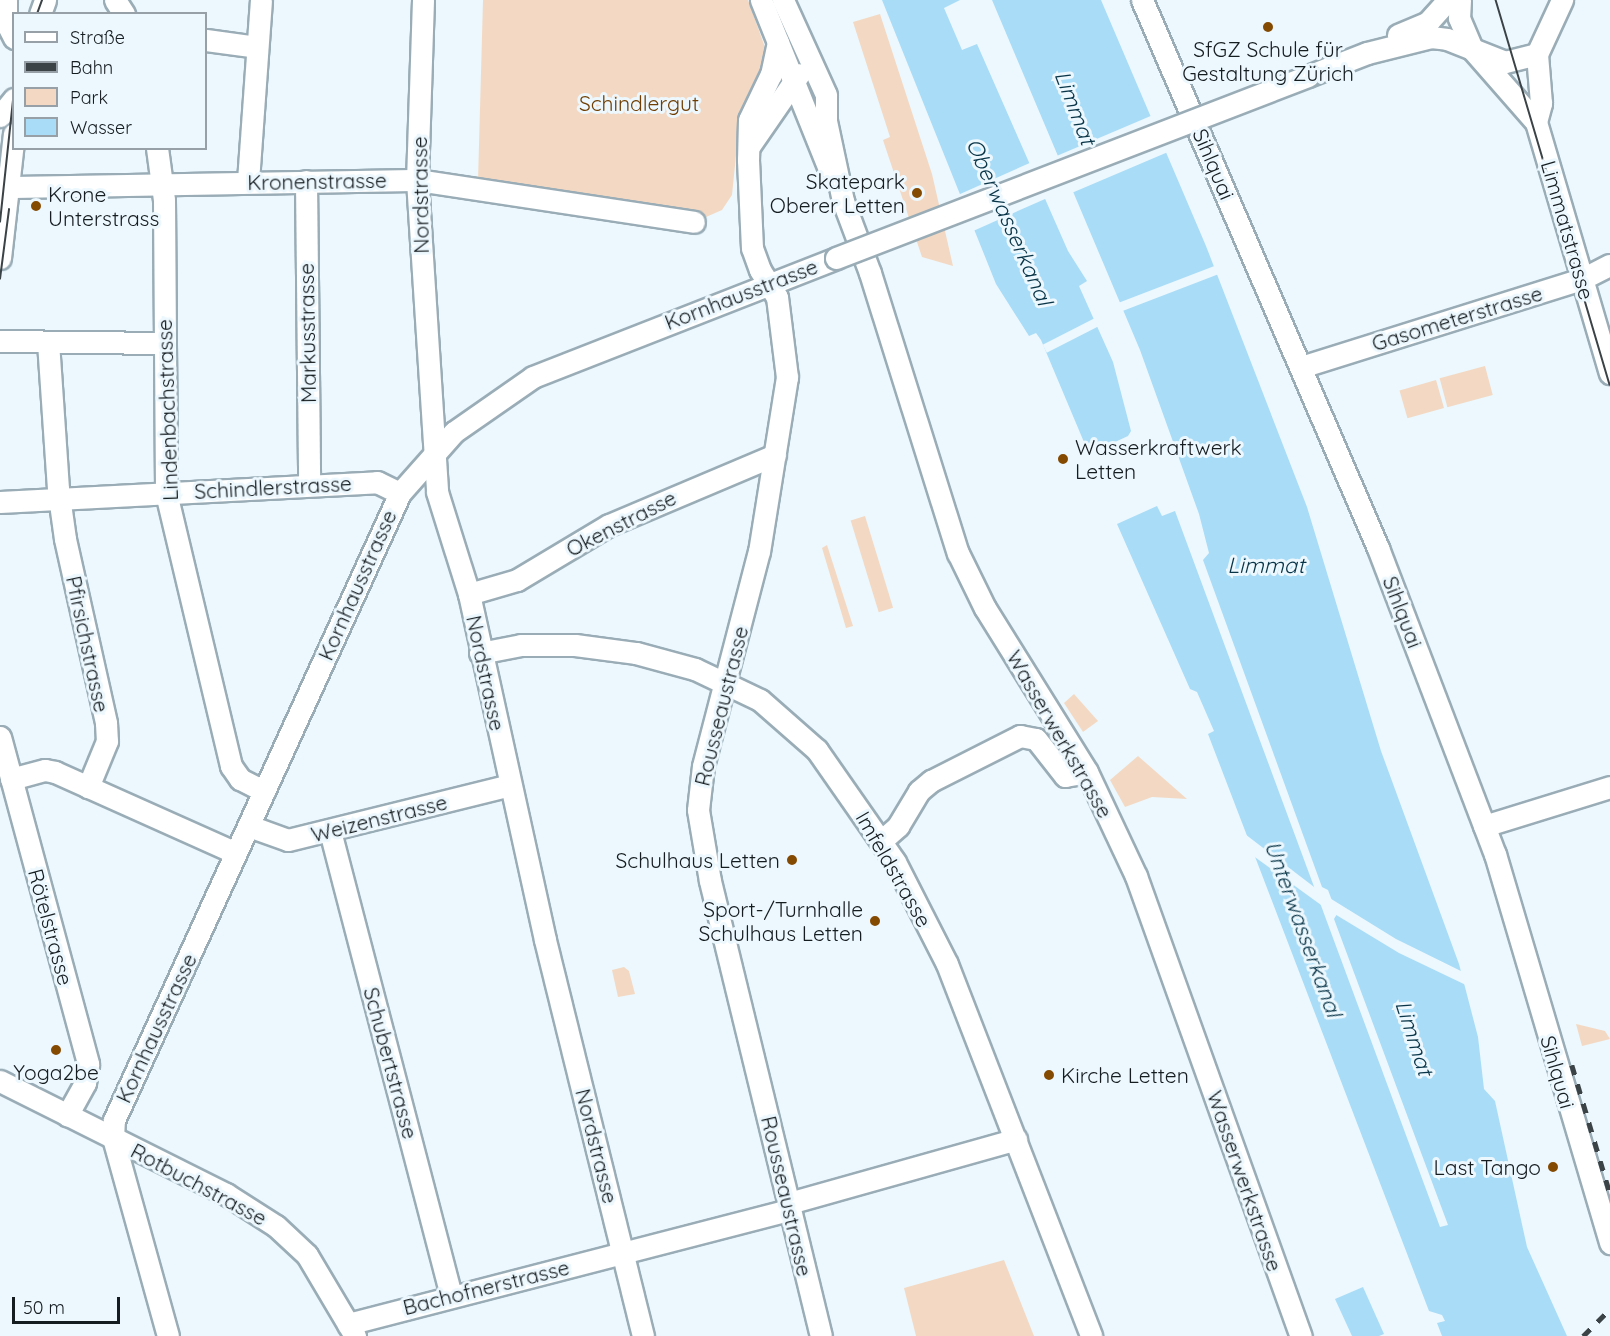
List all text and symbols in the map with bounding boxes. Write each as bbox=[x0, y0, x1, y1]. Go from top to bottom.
legend bbox=[12, 12, 207, 150]
marker: SfGZ Schule für Gestaltung Zürich bbox=[1261, 20, 1275, 34]
text: Straße bbox=[70, 26, 125, 49]
place label: SfGZ Schule für Gestaltung Zürich bbox=[1182, 36, 1354, 86]
text: Bahn bbox=[70, 56, 113, 79]
water label: Limmat bbox=[1049, 67, 1101, 149]
text: Park bbox=[70, 86, 108, 109]
park label: Schindlergut bbox=[579, 90, 699, 116]
text: Wasser bbox=[70, 116, 132, 139]
street label: Sihlquai bbox=[1188, 125, 1240, 203]
water label: Oberwasserkanal bbox=[960, 135, 1058, 309]
street label: Nordstrasse bbox=[406, 136, 434, 254]
street label: Limmatstrasse bbox=[1536, 158, 1600, 302]
street label: Kronenstrasse bbox=[247, 167, 387, 195]
place label: Skatepark Oberer Letten bbox=[770, 168, 905, 218]
place label: Krone Unterstrass bbox=[48, 181, 159, 231]
marker: Skatepark Oberer Letten bbox=[910, 186, 924, 200]
marker: Krone Unterstrass bbox=[29, 199, 43, 213]
street label: Kornhausstrasse bbox=[661, 253, 821, 335]
street label: Markusstrasse bbox=[293, 263, 321, 403]
street label: Gasometerstrasse bbox=[1369, 280, 1545, 356]
street label: Lindenbachstrasse bbox=[151, 319, 183, 501]
place label: Wasserkraftwerk Letten bbox=[1075, 434, 1242, 484]
marker: Wasserkraftwerk Letten bbox=[1056, 452, 1070, 466]
street label: Schindlerstrasse bbox=[194, 470, 352, 504]
street label: Okenstrasse bbox=[562, 485, 680, 561]
street label: Kornhausstrasse bbox=[313, 506, 401, 664]
water label: Limmat bbox=[1227, 553, 1305, 579]
street label: Pfirsichstrasse bbox=[61, 573, 115, 715]
street label: Sihlquai bbox=[1378, 573, 1428, 651]
street label: Nordstrasse bbox=[461, 613, 511, 733]
street label: Rousseaustrasse bbox=[689, 623, 753, 789]
street label: Wasserwerkstrasse bbox=[1002, 646, 1118, 822]
street label: Weizenstrasse bbox=[308, 789, 450, 847]
street label: Imfeldstrasse bbox=[851, 807, 937, 931]
water label: Unterwasserkanal bbox=[1259, 837, 1347, 1021]
place label: Schulhaus Letten bbox=[615, 847, 780, 873]
marker: Schulhaus Letten bbox=[785, 853, 799, 867]
street label: Rötelstrasse bbox=[23, 866, 79, 988]
place label: Sport-/Turnhalle Schulhaus Letten bbox=[698, 896, 863, 946]
marker: Sport-/Turnhalle Schulhaus Letten bbox=[868, 914, 882, 928]
street label: Kornhausstrasse bbox=[110, 949, 202, 1107]
street label: Schubertstrasse bbox=[359, 984, 423, 1142]
water label: Limmat bbox=[1389, 997, 1439, 1079]
street label: Sihlquai bbox=[1536, 1033, 1580, 1111]
marker: Yoga2be bbox=[49, 1043, 63, 1057]
place label: Yoga2be bbox=[13, 1059, 99, 1085]
place label: Kirche Letten bbox=[1061, 1062, 1189, 1088]
marker: Kirche Letten bbox=[1042, 1068, 1056, 1082]
street label: Nordstrasse bbox=[571, 1086, 623, 1206]
street label: Wasserwerkstrasse bbox=[1202, 1087, 1288, 1275]
street label: Rousseaustrasse bbox=[756, 1113, 818, 1279]
street label: Rotbuchstrasse bbox=[127, 1138, 271, 1230]
place label: Last Tango bbox=[1434, 1154, 1541, 1180]
marker: Last Tango bbox=[1546, 1160, 1560, 1174]
street label: Bachofnerstrasse bbox=[400, 1254, 572, 1320]
scale bar bbox=[15, 1285, 123, 1323]
text: 50 m bbox=[23, 1296, 65, 1319]

